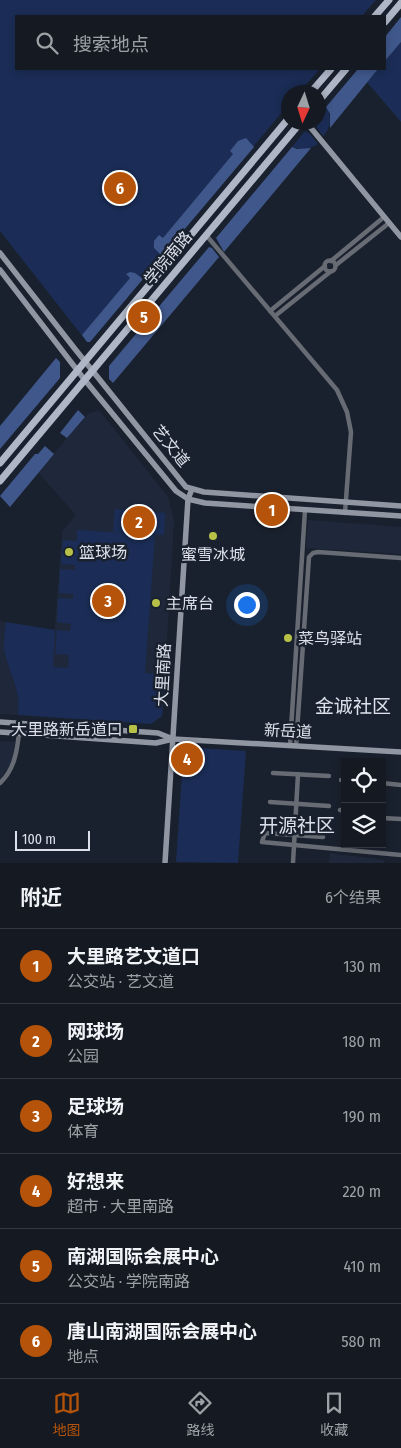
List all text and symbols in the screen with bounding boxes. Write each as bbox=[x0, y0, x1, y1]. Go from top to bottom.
search box bbox=[15, 15, 386, 70]
icon: search bbox=[33, 29, 61, 57]
text: 搜索地点 bbox=[73, 33, 149, 56]
north arrow bbox=[281, 85, 326, 130]
pin: 6 bbox=[104, 169, 136, 207]
street label: 学院南路 bbox=[140, 227, 196, 289]
pin: 5 bbox=[128, 298, 160, 336]
street label: 艺文道 bbox=[149, 421, 193, 471]
pin: 1 bbox=[256, 491, 288, 529]
pin: 2 bbox=[123, 503, 155, 541]
marker: 蜜雪冰城 bbox=[207, 530, 219, 542]
place label: 篮球场 bbox=[79, 543, 127, 562]
place label: 蜜雪冰城 bbox=[181, 545, 245, 564]
marker: 篮球场 bbox=[63, 546, 75, 558]
pin: 3 bbox=[92, 582, 124, 620]
your location bbox=[234, 592, 260, 618]
place label: 主席台 bbox=[166, 594, 214, 613]
marker: 主席台 bbox=[150, 597, 162, 609]
place label: 菜鸟驿站 bbox=[298, 629, 362, 648]
marker: 菜鸟驿站 bbox=[282, 632, 294, 644]
street label: 大里南路 bbox=[152, 643, 174, 707]
district label: 金诚社区 bbox=[315, 695, 391, 718]
place label: 大里路新岳道口 bbox=[11, 720, 123, 739]
street label: 新岳道 bbox=[264, 720, 312, 742]
marker: 大里路新岳道口 bbox=[127, 723, 139, 735]
pin: 4 bbox=[171, 740, 203, 778]
map controls bbox=[341, 758, 386, 848]
button: locate bbox=[341, 758, 386, 803]
button: layers bbox=[341, 803, 386, 848]
district label: 开源社区 bbox=[259, 814, 335, 837]
scale bar bbox=[15, 828, 90, 851]
text: 100 m bbox=[22, 831, 56, 848]
text: 附近 bbox=[20, 885, 62, 911]
text: 6个结果 bbox=[325, 888, 381, 907]
text: 大里路艺文道口 bbox=[67, 945, 200, 968]
text: 1 bbox=[33, 957, 39, 976]
text: 130 m bbox=[343, 957, 381, 976]
text: 公交站 · 艺文道 bbox=[67, 972, 174, 991]
text: 网球场 bbox=[67, 1020, 124, 1043]
text: 2 bbox=[32, 1032, 40, 1051]
text: 180 m bbox=[342, 1032, 381, 1051]
text: 公园 bbox=[67, 1047, 99, 1066]
text: 足球场 bbox=[67, 1095, 124, 1118]
text: 3 bbox=[32, 1107, 40, 1126]
text: 190 m bbox=[343, 1107, 381, 1126]
text: 体育 bbox=[67, 1122, 99, 1141]
text: 好想来 bbox=[67, 1170, 124, 1193]
text: 4 bbox=[32, 1182, 40, 1201]
text: 220 m bbox=[342, 1182, 381, 1201]
text: 超市 · 大里南路 bbox=[67, 1197, 174, 1216]
text: 南湖国际会展中心 bbox=[67, 1245, 219, 1268]
text: 5 bbox=[32, 1257, 40, 1276]
text: 410 m bbox=[343, 1257, 381, 1276]
text: 公交站 · 学院南路 bbox=[67, 1272, 190, 1291]
text: 唐山南湖国际会展中心 bbox=[67, 1320, 257, 1343]
text: 6 bbox=[32, 1332, 40, 1351]
text: 580 m bbox=[341, 1332, 381, 1351]
text: 地点 bbox=[67, 1347, 99, 1366]
tab: 地图 bbox=[53, 1389, 81, 1439]
tab: 路线 bbox=[186, 1389, 214, 1439]
tab: 收藏 bbox=[320, 1389, 348, 1439]

